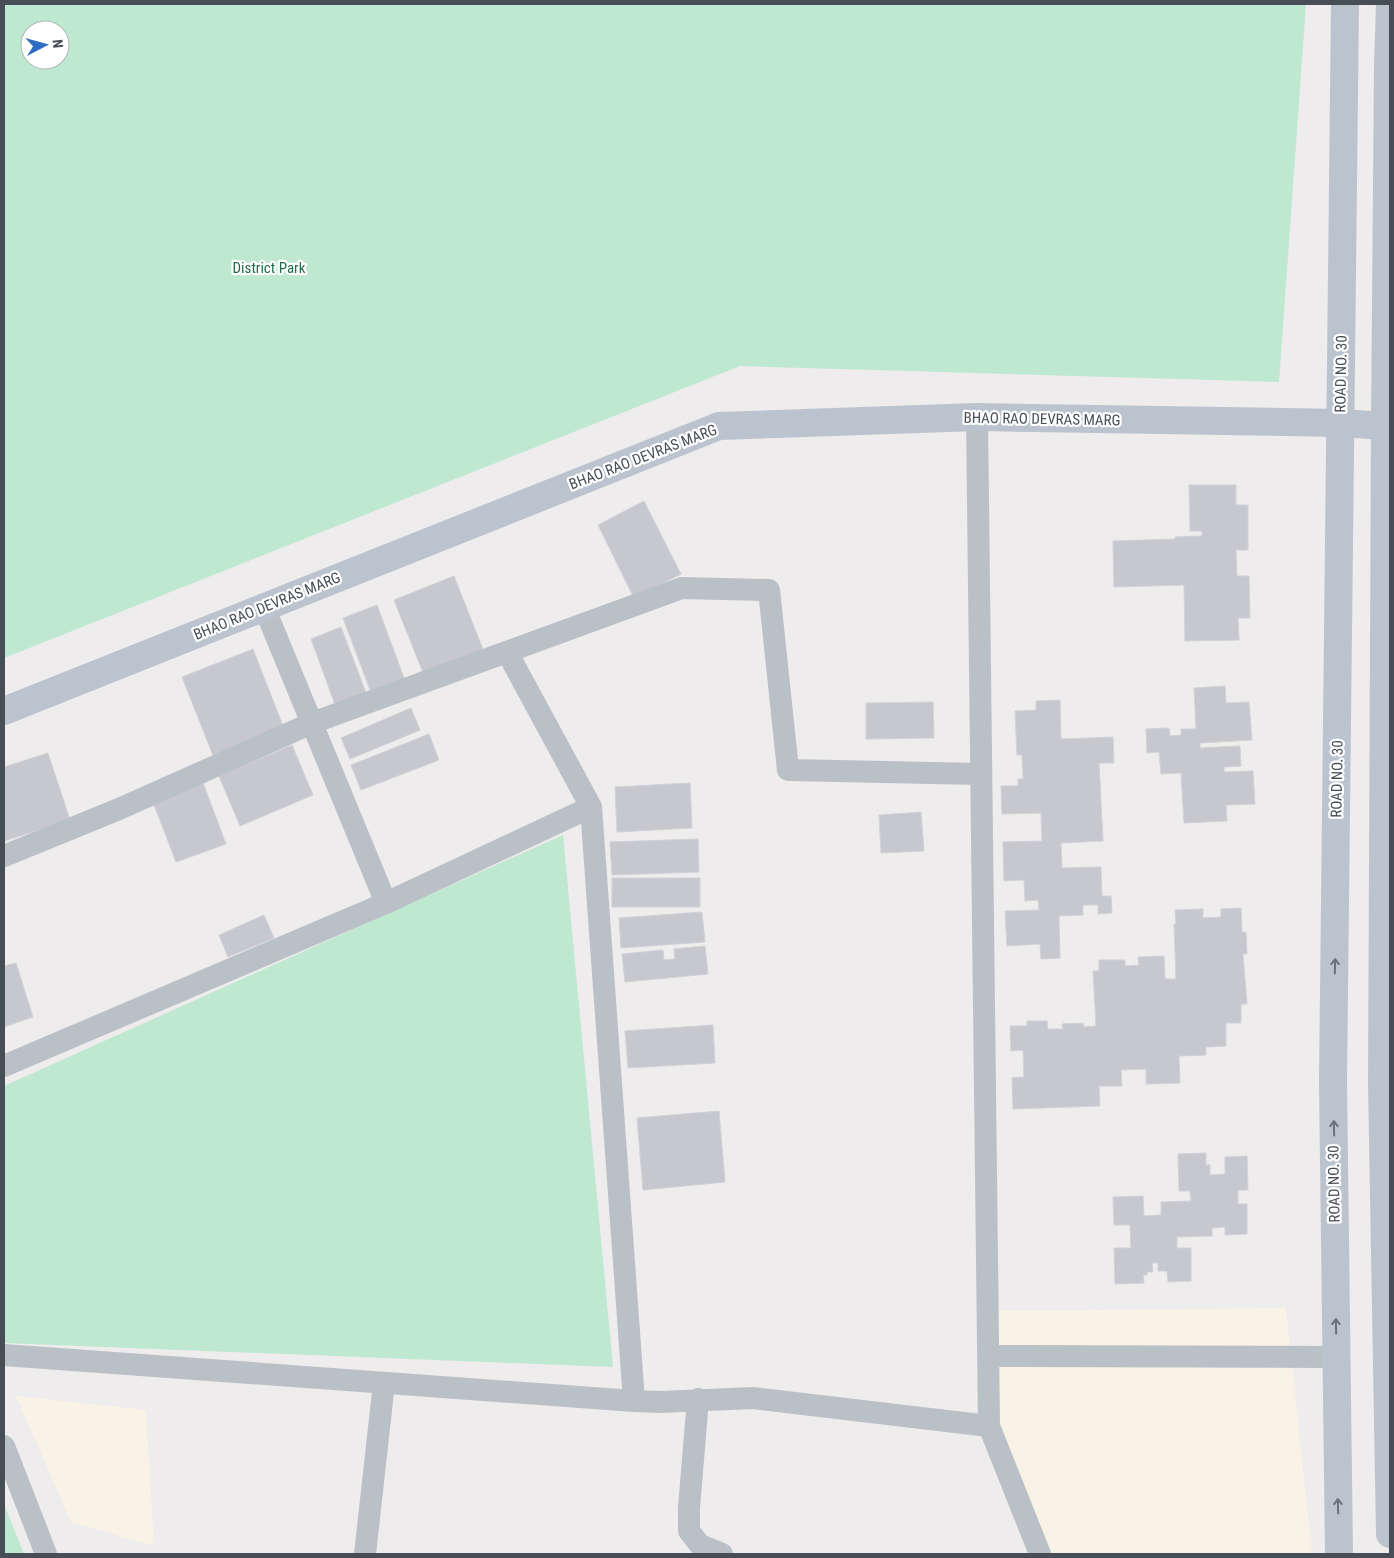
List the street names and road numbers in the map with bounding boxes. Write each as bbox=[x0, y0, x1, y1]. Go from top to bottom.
street label: ROAD NO. 30 bbox=[1331, 335, 1351, 413]
street label: BHAO RAO DEVRAS MARG bbox=[963, 409, 1121, 429]
street label: BHAO RAO DEVRAS MARG bbox=[567, 420, 719, 494]
street label: BHAO RAO DEVRAS MARG bbox=[191, 568, 343, 644]
street label: ROAD NO. 30 bbox=[1327, 740, 1347, 818]
street label: ROAD NO. 30 bbox=[1324, 1145, 1344, 1223]

